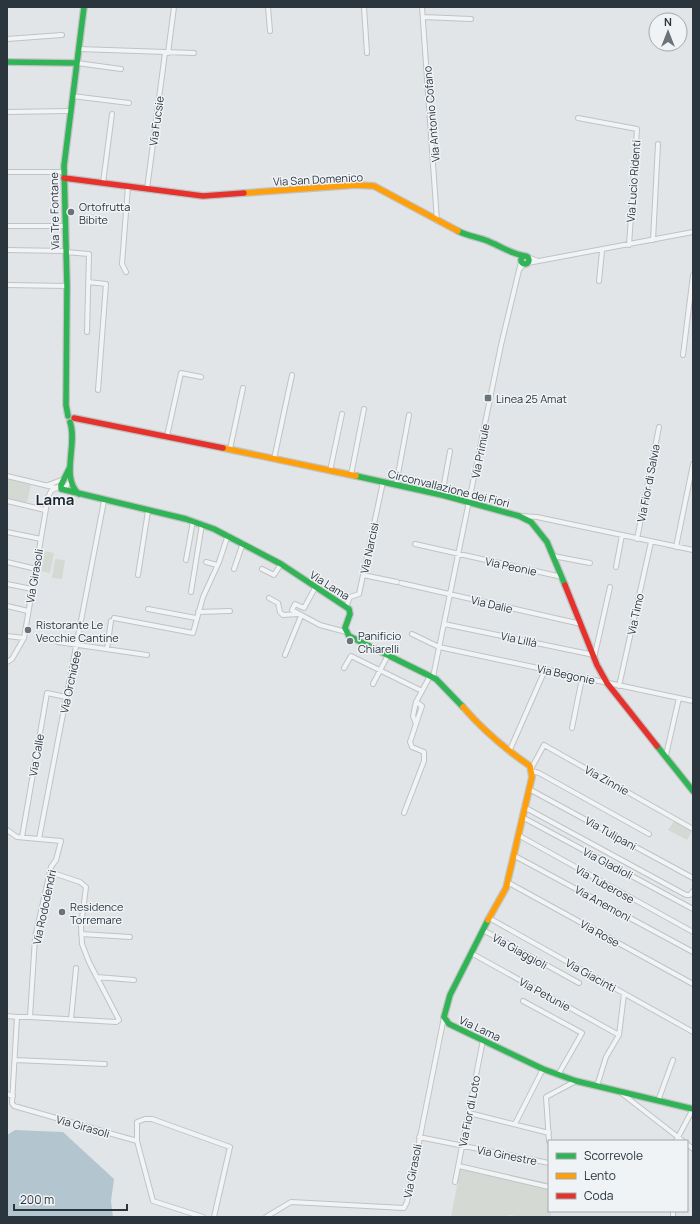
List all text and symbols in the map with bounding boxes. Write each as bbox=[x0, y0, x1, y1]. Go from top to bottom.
north arrow bbox=[648, 12, 688, 52]
text: N bbox=[664, 14, 672, 29]
street label: Via Antonio Cofano bbox=[419, 65, 443, 163]
street label: Via Fucsie bbox=[145, 95, 167, 147]
street label: Via Lucio Ridenti bbox=[623, 139, 643, 223]
street label: Via San Domenico bbox=[273, 169, 364, 189]
street label: Via Tre Fontane bbox=[46, 171, 62, 250]
place label: Ortofrutta Bibite bbox=[79, 199, 130, 227]
marker: Ortofrutta Bibite bbox=[66, 207, 76, 217]
place label: Linea 25 Amat bbox=[496, 391, 567, 406]
marker: Linea 25 Amat bbox=[483, 393, 493, 403]
street label: Via Primule bbox=[467, 422, 493, 480]
street label: Via Fior di Salvia bbox=[633, 443, 663, 523]
street label: Circonvallazione dei Fiori bbox=[387, 466, 511, 510]
district label: Lama bbox=[36, 489, 74, 510]
street label: Via Narcisi bbox=[356, 521, 382, 575]
street label: Via Girasoli bbox=[22, 548, 46, 604]
street label: Via Peonie bbox=[484, 553, 539, 579]
street label: Via Lama bbox=[307, 567, 353, 603]
street label: Via Timo bbox=[623, 591, 647, 636]
street label: Via Dalie bbox=[470, 592, 515, 616]
place label: Ristorante Le Vecchie Cantine bbox=[36, 617, 119, 645]
marker: Ristorante Le Vecchie Cantine bbox=[23, 625, 33, 635]
place label: Panificio Chiarelli bbox=[358, 628, 402, 656]
street label: Via Lillà bbox=[499, 628, 539, 650]
marker: Panificio Chiarelli bbox=[345, 636, 355, 646]
street label: Via Orchidee bbox=[56, 649, 84, 715]
street label: Via Begonie bbox=[536, 661, 597, 688]
street label: Via Calle bbox=[25, 732, 47, 777]
street label: Via Zinnie bbox=[582, 762, 632, 799]
street label: Via Tulipani bbox=[583, 813, 639, 853]
street label: Via Gladioli bbox=[580, 844, 636, 882]
street label: Via Tuberose bbox=[573, 862, 638, 907]
street label: Via Rododendri bbox=[29, 868, 59, 946]
street label: Via Anemoni bbox=[572, 881, 634, 925]
place label: Residence Torremare bbox=[70, 899, 124, 927]
marker: Residence Torremare bbox=[57, 907, 67, 917]
street label: Via Rose bbox=[578, 916, 623, 950]
street label: Via Giaggioli bbox=[490, 930, 550, 972]
street label: Via Giacinti bbox=[563, 955, 619, 995]
street label: Via Petunie bbox=[517, 974, 574, 1015]
street label: Via Lama bbox=[457, 1012, 503, 1044]
street label: Via Fior di Loto bbox=[455, 1074, 483, 1148]
street label: Via Girasoli bbox=[55, 1111, 111, 1141]
legend bbox=[548, 1140, 688, 1212]
street label: Via Ginestre bbox=[476, 1142, 539, 1168]
street label: Via Girasoli bbox=[399, 1143, 425, 1199]
text: Scorrevole bbox=[584, 1147, 643, 1164]
text: Lento bbox=[584, 1167, 616, 1184]
scale bar bbox=[14, 1186, 127, 1212]
text: Coda bbox=[584, 1187, 613, 1204]
text: 200 m bbox=[20, 1191, 54, 1208]

